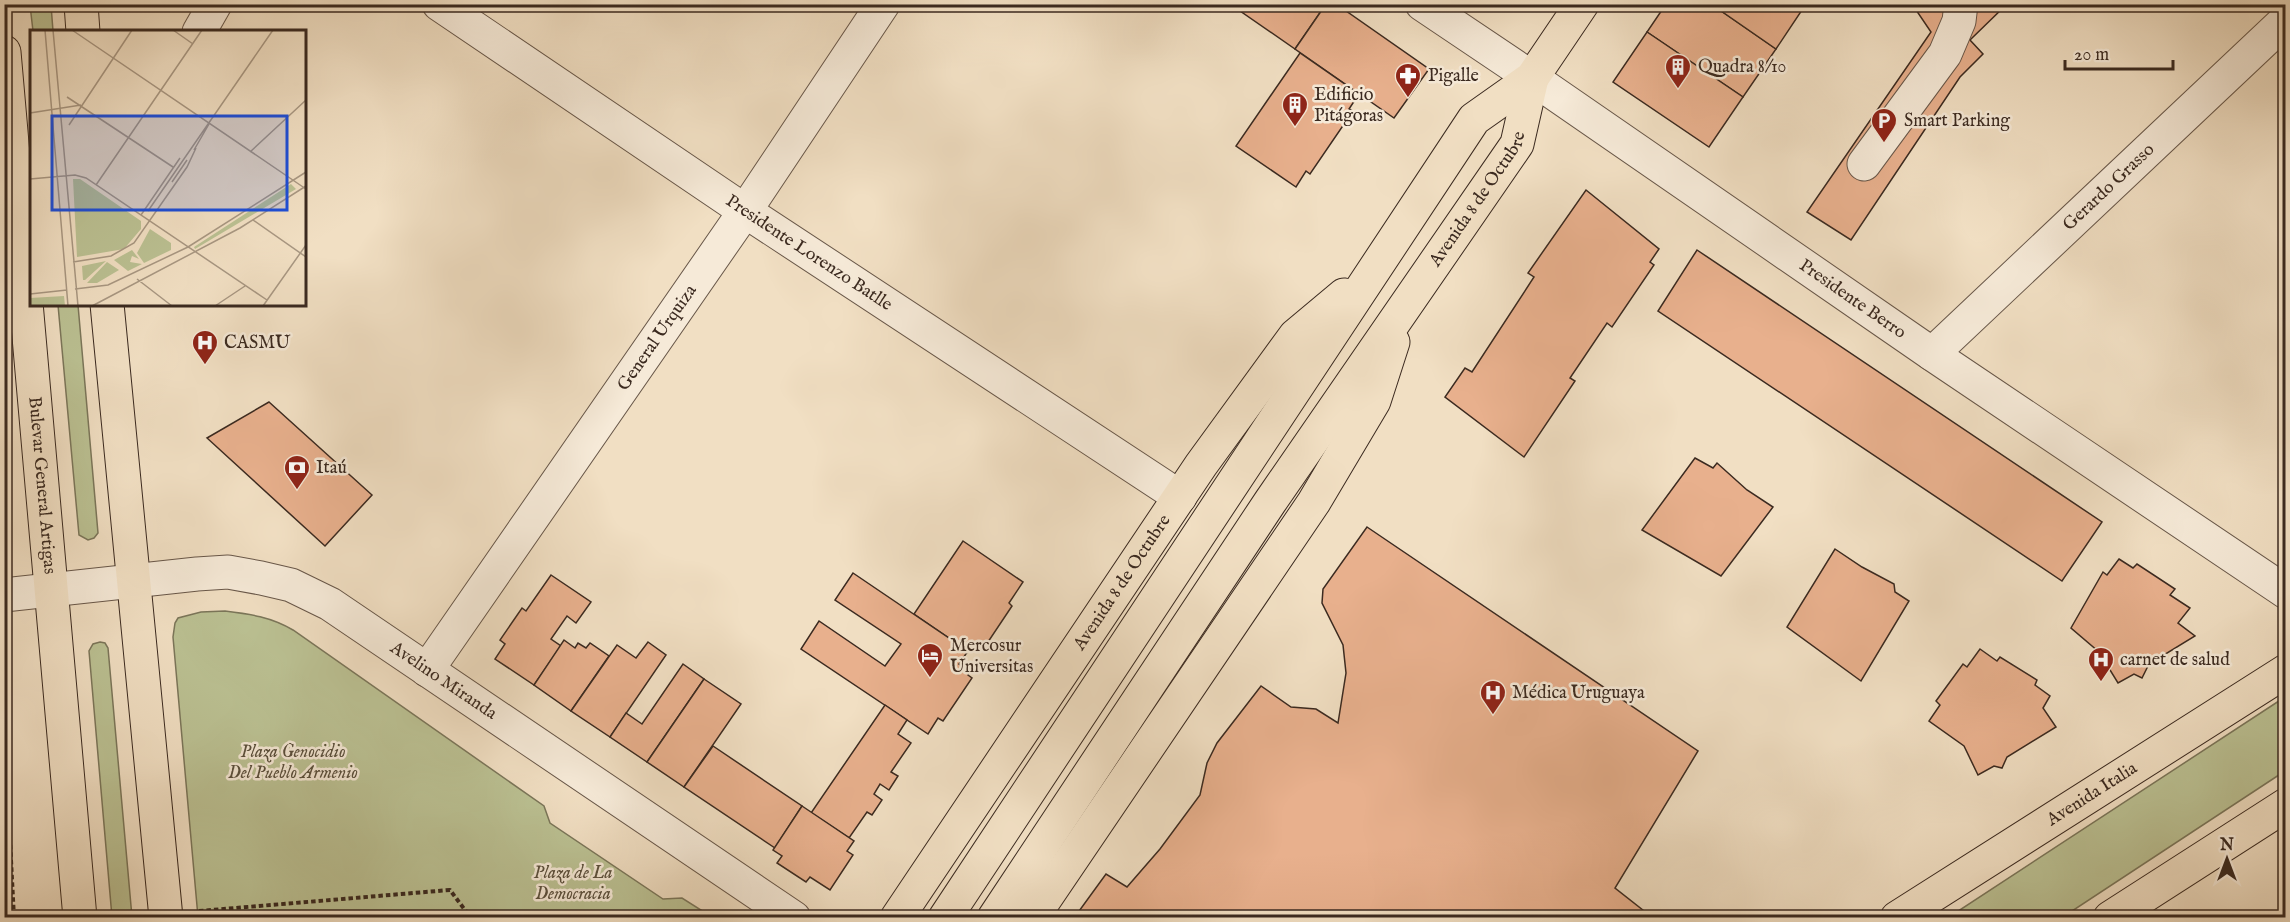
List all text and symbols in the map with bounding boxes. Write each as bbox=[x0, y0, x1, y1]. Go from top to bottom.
inset map bbox=[30, 30, 306, 306]
scale bar bbox=[2065, 33, 2173, 71]
text: 20 m bbox=[2074, 44, 2109, 67]
building icon: Quadra 8/10 bbox=[1663, 52, 1693, 90]
place label: Quadra 8/10 bbox=[1698, 56, 1786, 79]
pharmacy icon: Pigalle bbox=[1393, 61, 1423, 99]
place label: Pigalle bbox=[1428, 65, 1479, 88]
place label: Edificio Pitágoras bbox=[1314, 84, 1383, 128]
building icon: Edificio Pitágoras bbox=[1280, 90, 1310, 128]
parking icon: Smart Parking bbox=[1869, 106, 1899, 144]
place label: Smart Parking bbox=[1904, 110, 2010, 133]
street label: Avenida 8 de Octubre bbox=[1424, 129, 1531, 272]
street label: Gerardo Grasso bbox=[2058, 138, 2160, 236]
street label: Presidente Lorenzo Batlle bbox=[721, 190, 897, 316]
street label: Presidente Berro bbox=[1794, 254, 1911, 344]
street label: General Urquiza bbox=[612, 280, 702, 396]
hospital icon: CASMU bbox=[190, 328, 220, 366]
place label: CASMU bbox=[224, 332, 291, 355]
street label: Bulevar General Artigas bbox=[23, 396, 61, 575]
bank icon: Itaú bbox=[282, 453, 312, 491]
place label: Itaú bbox=[316, 457, 347, 480]
street label: Avenida 8 de Octubre bbox=[1068, 510, 1176, 656]
place label: Mercosur Universitas bbox=[950, 635, 1033, 679]
street label: Avelino Miranda bbox=[385, 636, 502, 725]
hotel icon: Mercosur Universitas bbox=[915, 641, 945, 679]
hospital icon: carnet de salud bbox=[2086, 645, 2116, 683]
place label: carnet de salud bbox=[2120, 649, 2230, 672]
hospital icon: Médica Uruguaya bbox=[1478, 678, 1508, 716]
place label: Médica Uruguaya bbox=[1512, 682, 1645, 705]
park label: Plaza Genocidio Del Pueblo Armenio bbox=[228, 741, 358, 785]
street label: Avenida Italia bbox=[2042, 757, 2142, 832]
north arrow bbox=[2197, 829, 2257, 889]
text: N bbox=[2219, 836, 2234, 856]
park label: Plaza de La Democracia bbox=[533, 862, 613, 906]

